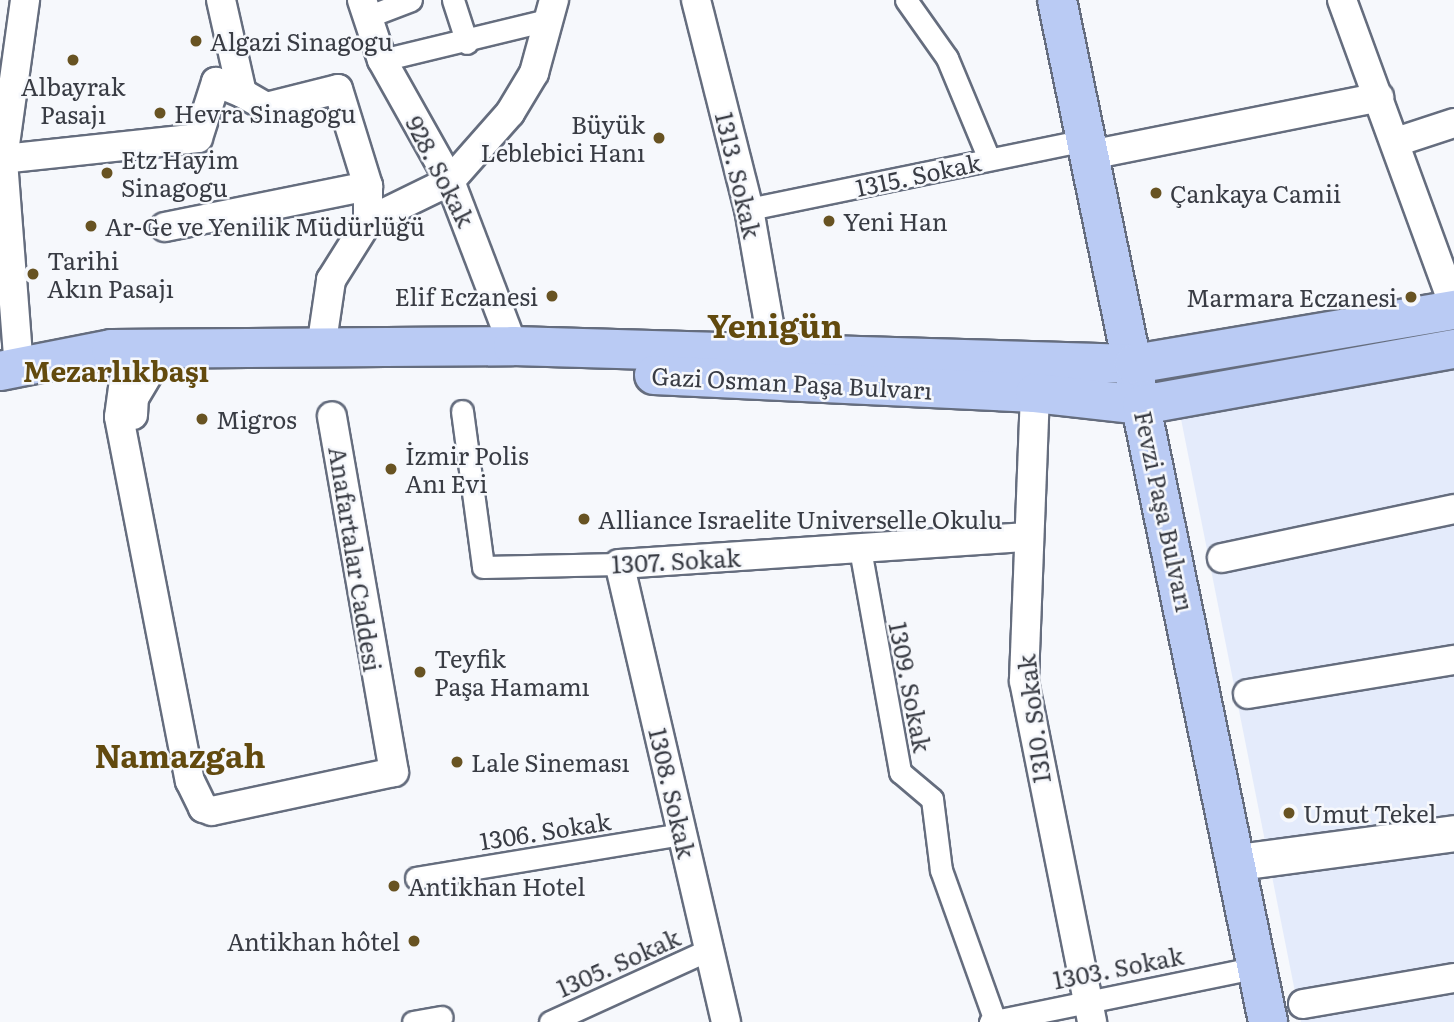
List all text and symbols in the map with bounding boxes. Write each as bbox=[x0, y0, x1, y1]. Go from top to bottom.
place label: Algazi Sinagogu bbox=[210, 27, 393, 55]
marker: Algazi Sinagogu bbox=[188, 33, 204, 49]
marker: Albayrak Pasajı bbox=[65, 52, 81, 68]
place label: Albayrak Pasajı bbox=[21, 72, 125, 128]
place label: Hevra Sinagogu bbox=[174, 99, 356, 127]
marker: Hevra Sinagogu bbox=[152, 105, 168, 121]
street label: 1313. Sokak bbox=[711, 109, 767, 241]
place label: Büyük Leblebici Hanı bbox=[480, 110, 645, 166]
street label: 928. Sokak bbox=[401, 111, 481, 231]
marker: Büyük Leblebici Hanı bbox=[651, 130, 667, 146]
place label: Etz Hayim Sinagogu bbox=[121, 145, 239, 201]
street label: 1315. Sokak bbox=[853, 147, 983, 201]
marker: Etz Hayim Sinagogu bbox=[99, 165, 115, 181]
place label: Çankaya Camii bbox=[1170, 179, 1341, 207]
marker: Çankaya Camii bbox=[1148, 185, 1164, 201]
place label: Yeni Han bbox=[843, 207, 948, 235]
place label: Ar-Ge ve Yenilik Müdürlüğü bbox=[105, 212, 425, 240]
marker: Yeni Han bbox=[821, 213, 837, 229]
marker: Ar-Ge ve Yenilik Müdürlüğü bbox=[83, 218, 99, 234]
place label: Tarihi Akın Pasajı bbox=[47, 246, 174, 302]
marker: Tarihi Akın Pasajı bbox=[25, 266, 41, 282]
place label: Elif Eczanesi bbox=[394, 282, 538, 310]
place label: Marmara Eczanesi bbox=[1186, 283, 1397, 311]
marker: Elif Eczanesi bbox=[544, 288, 560, 304]
marker: Marmara Eczanesi bbox=[1403, 289, 1419, 305]
district label: Yenigün bbox=[707, 305, 843, 343]
district label: Mezarlıkbaşı bbox=[23, 353, 209, 387]
street label: Gazi Osman Paşa Bulvarı bbox=[651, 360, 933, 404]
place label: Migros bbox=[216, 405, 297, 433]
street label: Fevzi Paşa Bulvarı bbox=[1130, 408, 1200, 614]
marker: Migros bbox=[194, 411, 210, 427]
place label: İzmir Polis Anı Evi bbox=[405, 441, 529, 497]
street label: Anafartalar Caddesi bbox=[324, 444, 388, 674]
marker: İzmir Polis Anı Evi bbox=[383, 461, 399, 477]
place label: Alliance Israelite Universelle Okulu bbox=[598, 505, 1002, 533]
marker: Alliance Israelite Universelle Okulu bbox=[576, 511, 592, 527]
street label: 1307. Sokak bbox=[611, 542, 741, 578]
street label: 1309. Sokak bbox=[884, 619, 938, 755]
place label: Teyfik Paşa Hamamı bbox=[434, 644, 590, 700]
street label: 1310. Sokak bbox=[1011, 653, 1055, 785]
marker: Teyfik Paşa Hamamı bbox=[412, 664, 428, 680]
street label: 1308. Sokak bbox=[644, 725, 702, 861]
district label: Namazgah bbox=[94, 735, 266, 773]
place label: Lale Sineması bbox=[471, 748, 629, 776]
marker: Lale Sineması bbox=[449, 754, 465, 770]
place label: Umut Tekel bbox=[1303, 799, 1436, 827]
street label: 1306. Sokak bbox=[477, 805, 613, 855]
marker: Umut Tekel bbox=[1281, 805, 1297, 821]
place label: Antikhan Hotel bbox=[408, 872, 585, 900]
marker: Antikhan Hotel bbox=[386, 878, 402, 894]
street label: 1305. Sokak bbox=[552, 922, 684, 1002]
place label: Antikhan hôtel bbox=[227, 927, 400, 955]
marker: Antikhan hôtel bbox=[406, 933, 422, 949]
street label: 1303. Sokak bbox=[1050, 940, 1186, 994]

